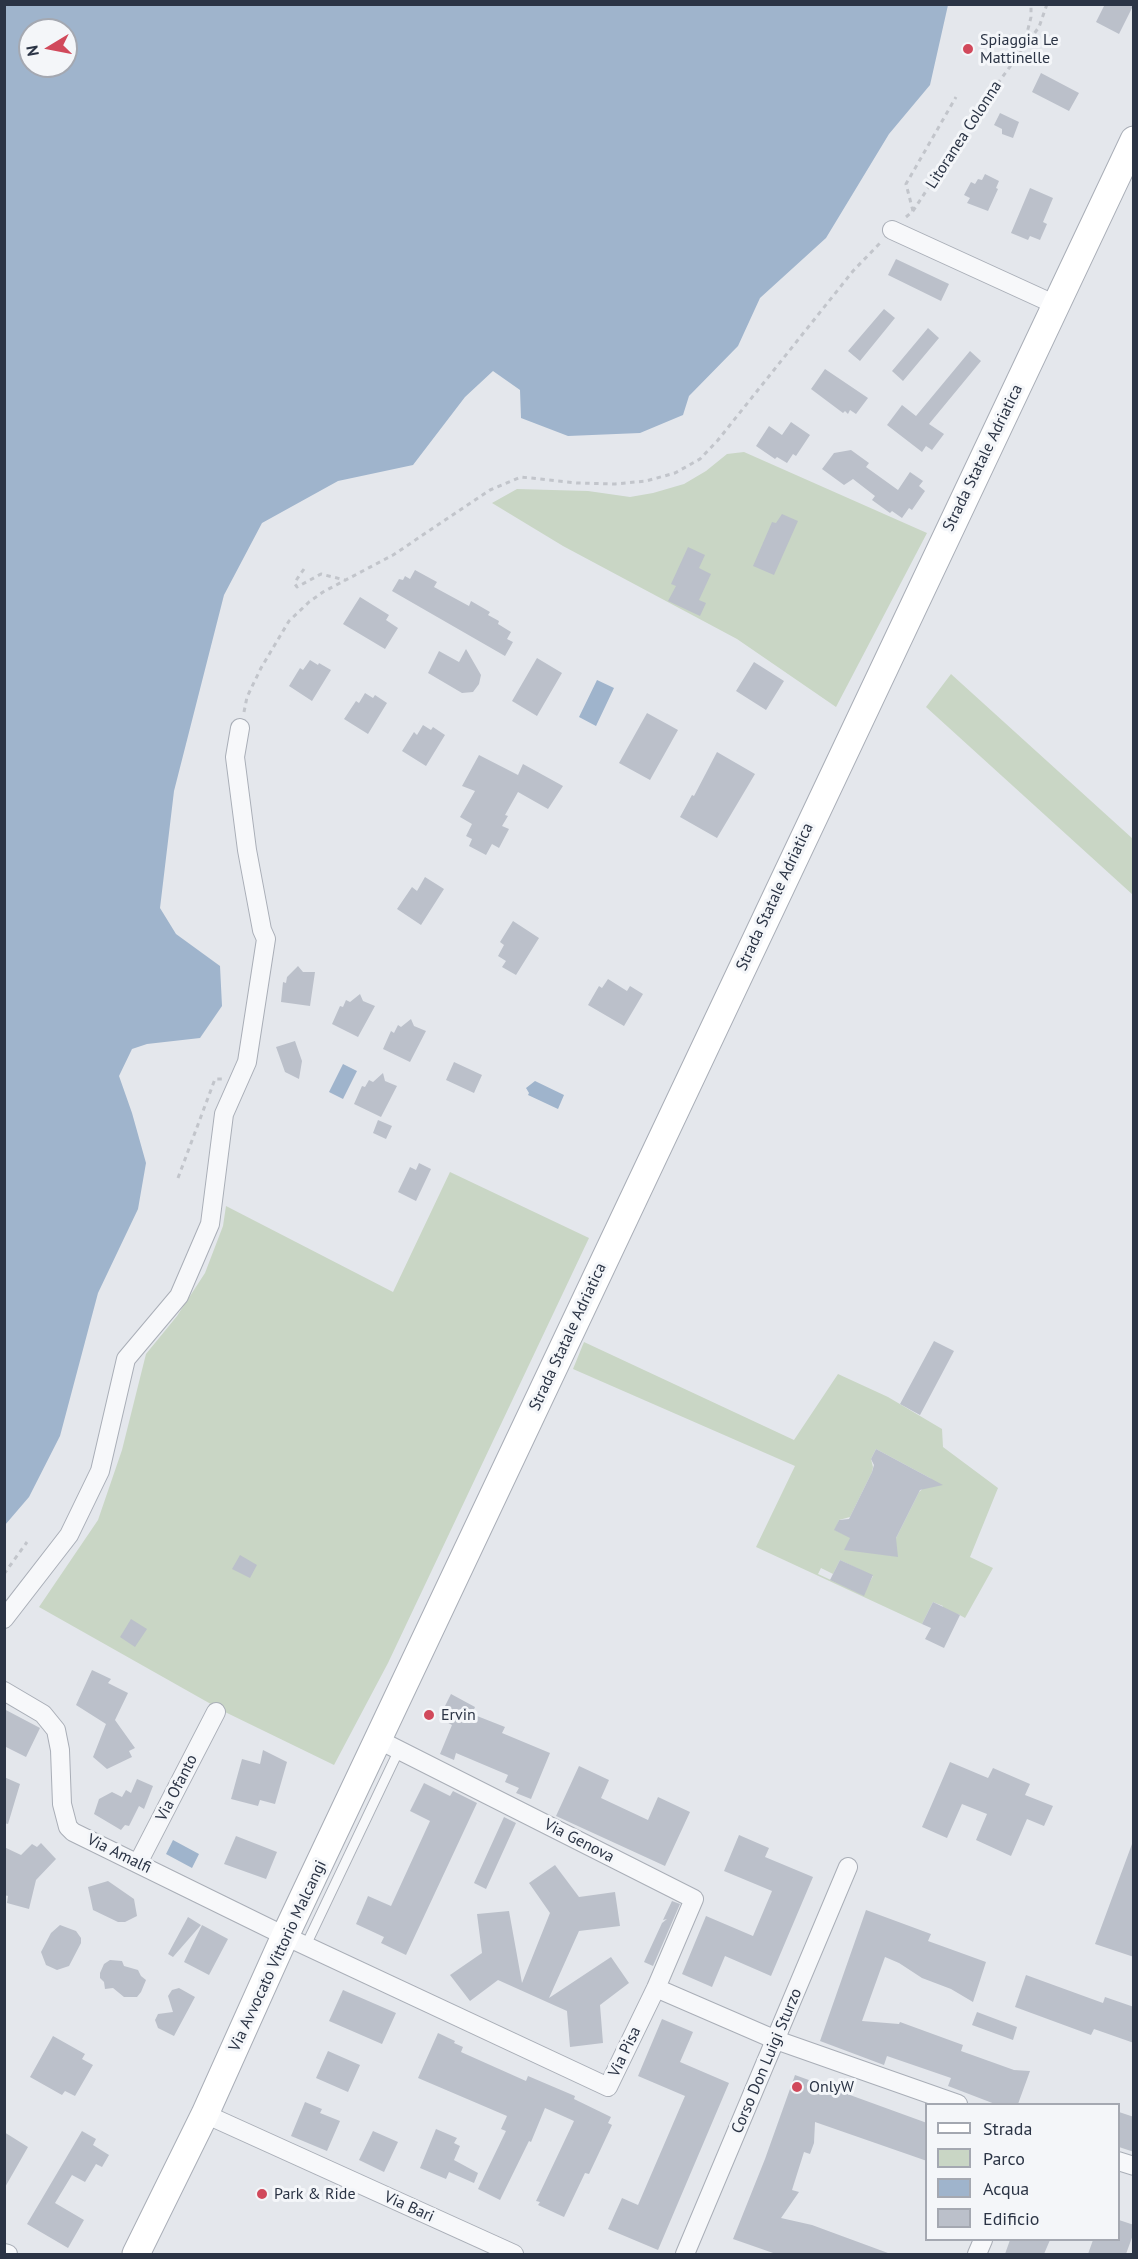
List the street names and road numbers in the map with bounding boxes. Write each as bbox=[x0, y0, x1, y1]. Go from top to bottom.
street label: Litoranea Colonna bbox=[922, 77, 1006, 193]
street label: Strada Statale Adriatica bbox=[939, 381, 1027, 535]
street label: Strada Statale Adriatica bbox=[732, 820, 818, 974]
street label: Strada Statale Adriatica bbox=[525, 1260, 611, 1414]
street label: Via Ofanto bbox=[152, 1752, 202, 1824]
street label: Via Genova bbox=[541, 1815, 617, 1867]
street label: Via Amalfi bbox=[84, 1830, 154, 1878]
street label: Via Avvocato Vittorio Malcangi bbox=[225, 1857, 331, 2055]
street label: Corso Don Luigi Sturzo bbox=[728, 1986, 806, 2136]
street label: Via Pisa bbox=[605, 2024, 645, 2080]
street label: Via Bari bbox=[381, 2188, 437, 2226]

